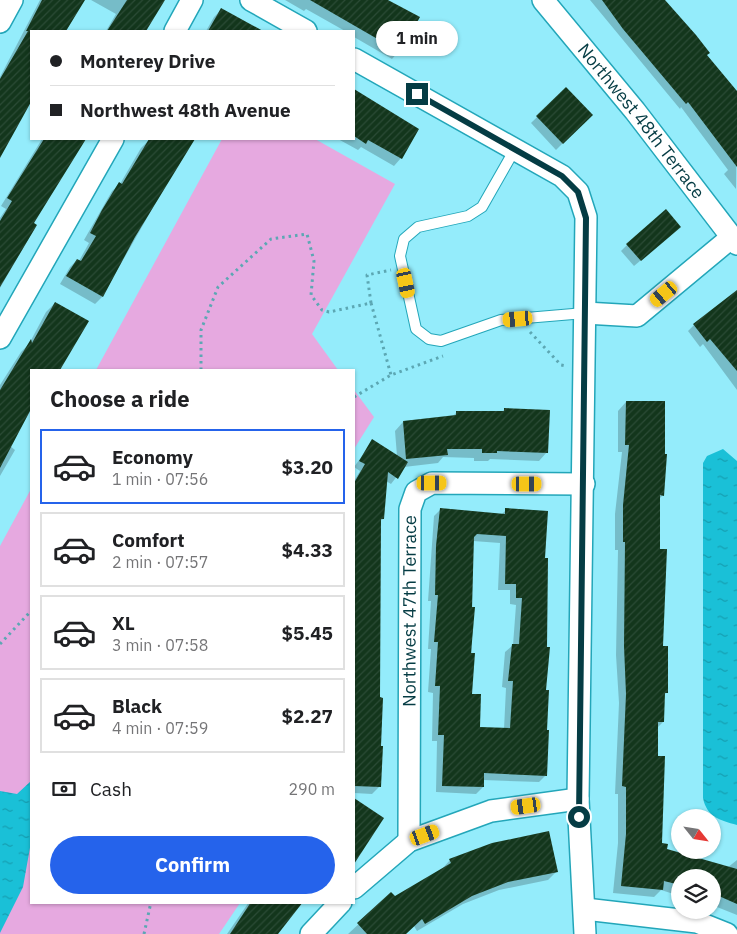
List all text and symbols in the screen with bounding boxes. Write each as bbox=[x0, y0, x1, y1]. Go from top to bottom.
callout: 1 min bbox=[376, 22, 458, 56]
text: 1 min bbox=[396, 28, 438, 48]
street label: Northwest 48th Terrace bbox=[573, 39, 710, 203]
text: Monterey Drive bbox=[80, 49, 215, 73]
route end bbox=[406, 83, 428, 105]
text: Northwest 48th Avenue bbox=[80, 98, 291, 122]
car bbox=[395, 267, 416, 299]
car bbox=[647, 279, 680, 309]
car bbox=[502, 310, 533, 328]
text: Choose a ride bbox=[50, 384, 190, 413]
icon: car bbox=[52, 444, 97, 489]
text: Economy bbox=[112, 445, 193, 469]
text: $3.20 bbox=[281, 455, 333, 479]
text: 1 min · 07:56 bbox=[112, 469, 208, 489]
car bbox=[417, 476, 447, 491]
car bbox=[512, 477, 542, 492]
street label: Northwest 47th Terrace bbox=[397, 515, 421, 707]
icon: car bbox=[52, 527, 97, 572]
text: Comfort bbox=[112, 528, 185, 552]
text: $4.33 bbox=[281, 538, 333, 562]
text: 2 min · 07:57 bbox=[112, 552, 208, 572]
icon: car bbox=[52, 610, 97, 655]
text: XL bbox=[112, 611, 135, 635]
text: $5.45 bbox=[281, 621, 333, 645]
text: 3 min · 07:58 bbox=[112, 635, 208, 655]
icon: car bbox=[52, 693, 97, 738]
text: Black bbox=[112, 694, 162, 718]
text: $2.27 bbox=[281, 704, 333, 728]
text: 4 min · 07:59 bbox=[112, 718, 208, 738]
icon: cash bbox=[50, 775, 78, 803]
text: Cash bbox=[90, 777, 132, 801]
text: 290 m bbox=[288, 779, 335, 799]
car bbox=[510, 796, 541, 816]
route start bbox=[568, 806, 590, 828]
north arrow bbox=[671, 809, 721, 859]
map controls bbox=[671, 809, 721, 919]
car bbox=[408, 823, 441, 847]
button: Confirm bbox=[50, 836, 335, 894]
button: layers bbox=[671, 869, 721, 919]

